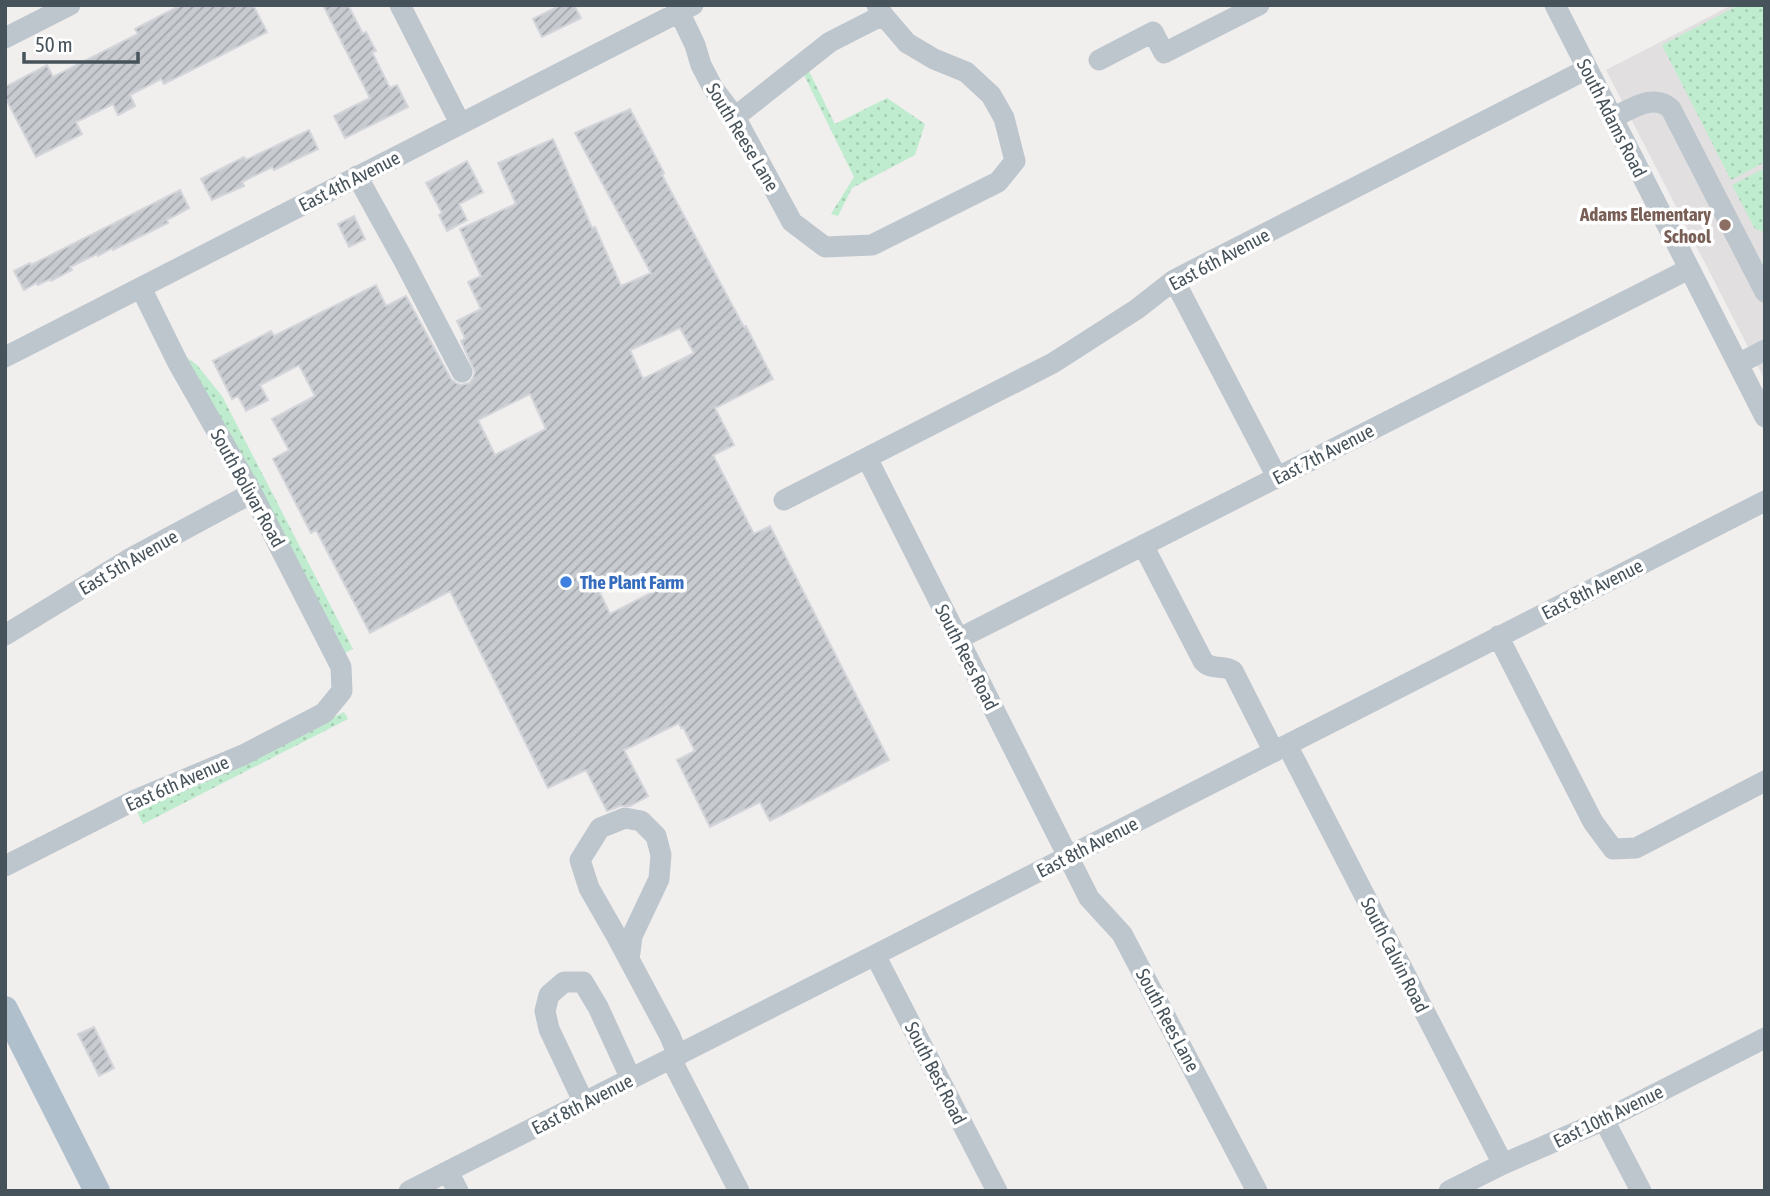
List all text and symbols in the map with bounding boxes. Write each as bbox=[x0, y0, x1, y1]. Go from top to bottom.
scale bar bbox=[24, 21, 138, 65]
text: 50 m bbox=[35, 32, 73, 56]
street label: South Adams Road bbox=[1573, 55, 1651, 181]
street label: South Reese Lane bbox=[702, 79, 784, 195]
street label: East 4th Avenue bbox=[295, 146, 403, 216]
place label: Adams Elementary School bbox=[1579, 203, 1712, 247]
marker: Adams Elementary School bbox=[1717, 217, 1733, 233]
street label: East 6th Avenue bbox=[1165, 223, 1273, 295]
street label: East 7th Avenue bbox=[1269, 419, 1377, 489]
street label: South Bolivar Road bbox=[206, 425, 290, 551]
street label: East 5th Avenue bbox=[75, 525, 181, 599]
street label: East 8th Avenue bbox=[1538, 554, 1646, 624]
place label: The Plant Farm bbox=[580, 571, 684, 593]
marker: The Plant Farm bbox=[558, 574, 574, 590]
street label: South Rees Road bbox=[931, 600, 1003, 714]
street label: East 6th Avenue bbox=[122, 750, 232, 816]
street label: East 8th Avenue bbox=[1033, 812, 1141, 882]
street label: South Calvin Road bbox=[1357, 894, 1433, 1016]
street label: South Rees Lane bbox=[1132, 965, 1204, 1075]
street label: South Best Road bbox=[901, 1018, 971, 1128]
street label: East 8th Avenue bbox=[528, 1069, 636, 1139]
street label: East 10th Avenue bbox=[1549, 1080, 1667, 1152]

